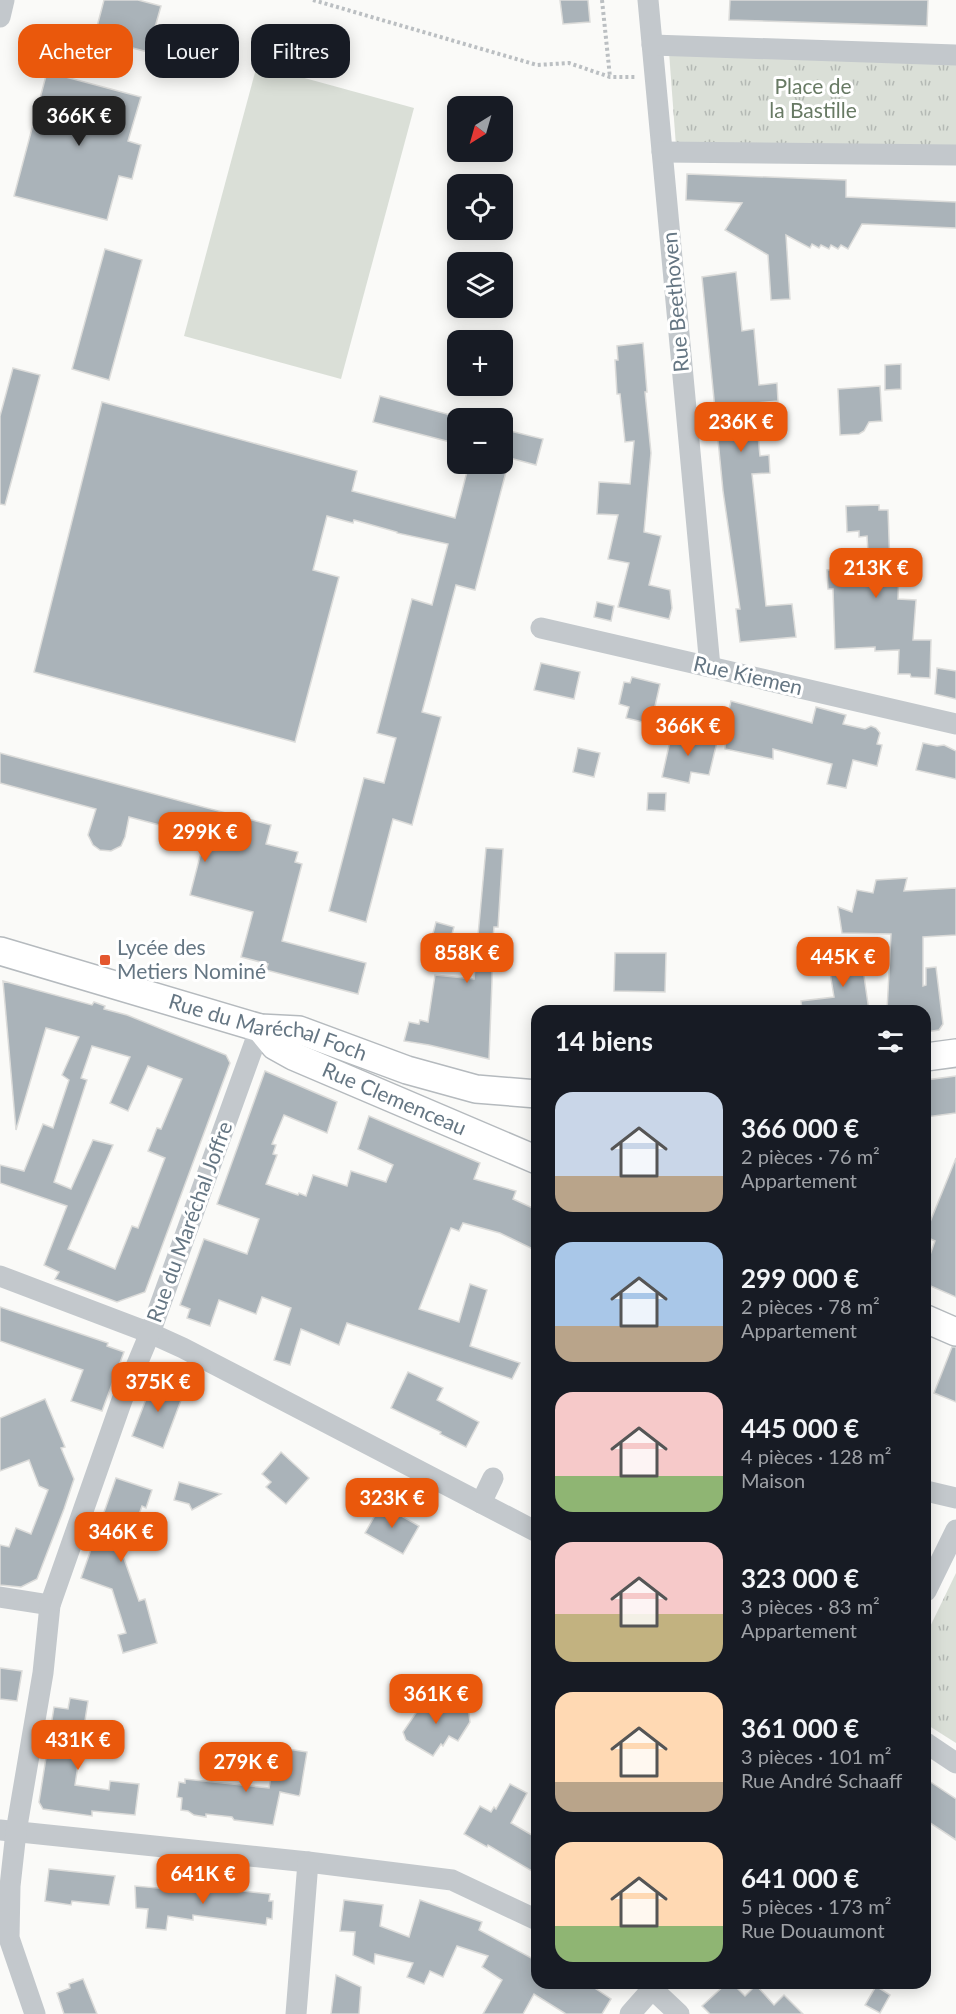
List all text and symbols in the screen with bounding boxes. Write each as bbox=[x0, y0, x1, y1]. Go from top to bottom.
chip: Acheter bbox=[18, 24, 133, 78]
chip: Louer bbox=[145, 24, 239, 78]
chip: Filtres bbox=[251, 24, 350, 78]
park label: Place de la Bastille bbox=[769, 73, 857, 122]
pin: 366K € bbox=[30, 96, 128, 147]
north arrow bbox=[447, 96, 513, 162]
map controls bbox=[447, 96, 513, 474]
text: 366K € bbox=[47, 103, 111, 127]
button: locate bbox=[447, 174, 513, 240]
street label: Rue Beethoven bbox=[656, 231, 693, 373]
button: layers bbox=[447, 252, 513, 318]
button: + bbox=[447, 330, 513, 396]
pin: 236K € bbox=[692, 402, 790, 453]
button: − bbox=[447, 408, 513, 474]
text: 236K € bbox=[709, 409, 773, 433]
pin: 213K € bbox=[827, 548, 925, 599]
text: 213K € bbox=[844, 555, 908, 579]
street label: Rue Kiemen bbox=[691, 650, 805, 699]
pin: 366K € bbox=[639, 706, 737, 757]
text: 366K € bbox=[656, 713, 720, 737]
pin: 299K € bbox=[156, 812, 254, 863]
text: 299K € bbox=[173, 819, 237, 843]
pin: 858K € bbox=[418, 933, 516, 984]
place label: Lycée des Metiers Nominé bbox=[117, 934, 266, 983]
pin: 445K € bbox=[794, 937, 892, 988]
text: 858K € bbox=[435, 940, 499, 964]
text: 445K € bbox=[811, 944, 875, 968]
marker: Lycée des Metiers Nominé bbox=[98, 953, 112, 967]
street label: Rue du Maréchal Foch bbox=[166, 988, 371, 1065]
text: 14 biens bbox=[555, 1025, 653, 1057]
icon: filters bbox=[874, 1025, 907, 1058]
street label: Rue Clemenceau bbox=[319, 1056, 471, 1139]
text: 366 000 € bbox=[741, 1112, 859, 1144]
icon: home bbox=[603, 1116, 675, 1188]
street label: Rue du Maréchal Joffre bbox=[141, 1118, 237, 1325]
text: 2 pièces · 76 m² bbox=[741, 1144, 880, 1168]
text: Appartement bbox=[741, 1168, 857, 1192]
text: 299 000 € bbox=[741, 1262, 859, 1294]
icon: home bbox=[603, 1266, 675, 1338]
text: 2 pièces · 78 m² bbox=[741, 1294, 880, 1318]
text: Appartement bbox=[741, 1318, 857, 1342]
pin: 375K € bbox=[109, 1362, 207, 1413]
text: 375K € bbox=[126, 1369, 190, 1393]
text: 445 000 € bbox=[741, 1412, 859, 1444]
icon: home bbox=[603, 1416, 675, 1488]
text: 4 pièces · 128 m² bbox=[741, 1444, 891, 1468]
text: Maison bbox=[741, 1468, 805, 1492]
pin: 323K € bbox=[343, 1478, 441, 1529]
text: 323K € bbox=[360, 1485, 424, 1509]
pin: 346K € bbox=[72, 1512, 170, 1563]
text: 346K € bbox=[89, 1519, 153, 1543]
text: 323 000 € bbox=[741, 1562, 859, 1594]
icon: home bbox=[603, 1566, 675, 1638]
text: 3 pièces · 83 m² bbox=[741, 1594, 880, 1618]
text: Appartement bbox=[741, 1618, 857, 1642]
pin: 361K € bbox=[387, 1674, 485, 1725]
text: 361K € bbox=[404, 1681, 468, 1705]
text: 361 000 € bbox=[741, 1712, 859, 1744]
icon: home bbox=[603, 1716, 675, 1788]
pin: 431K € bbox=[29, 1720, 127, 1771]
text: 431K € bbox=[46, 1727, 110, 1751]
pin: 279K € bbox=[197, 1742, 295, 1793]
text: 3 pièces · 101 m² bbox=[741, 1744, 891, 1768]
text: 279K € bbox=[214, 1749, 278, 1773]
text: Rue André Schaaff bbox=[741, 1768, 902, 1792]
pin: 641K € bbox=[154, 1854, 252, 1905]
text: 641K € bbox=[171, 1861, 235, 1885]
text: 641 000 € bbox=[741, 1862, 859, 1894]
icon: home bbox=[603, 1866, 675, 1938]
text: 5 pièces · 173 m² bbox=[741, 1894, 891, 1918]
text: Rue Douaumont bbox=[741, 1918, 885, 1942]

